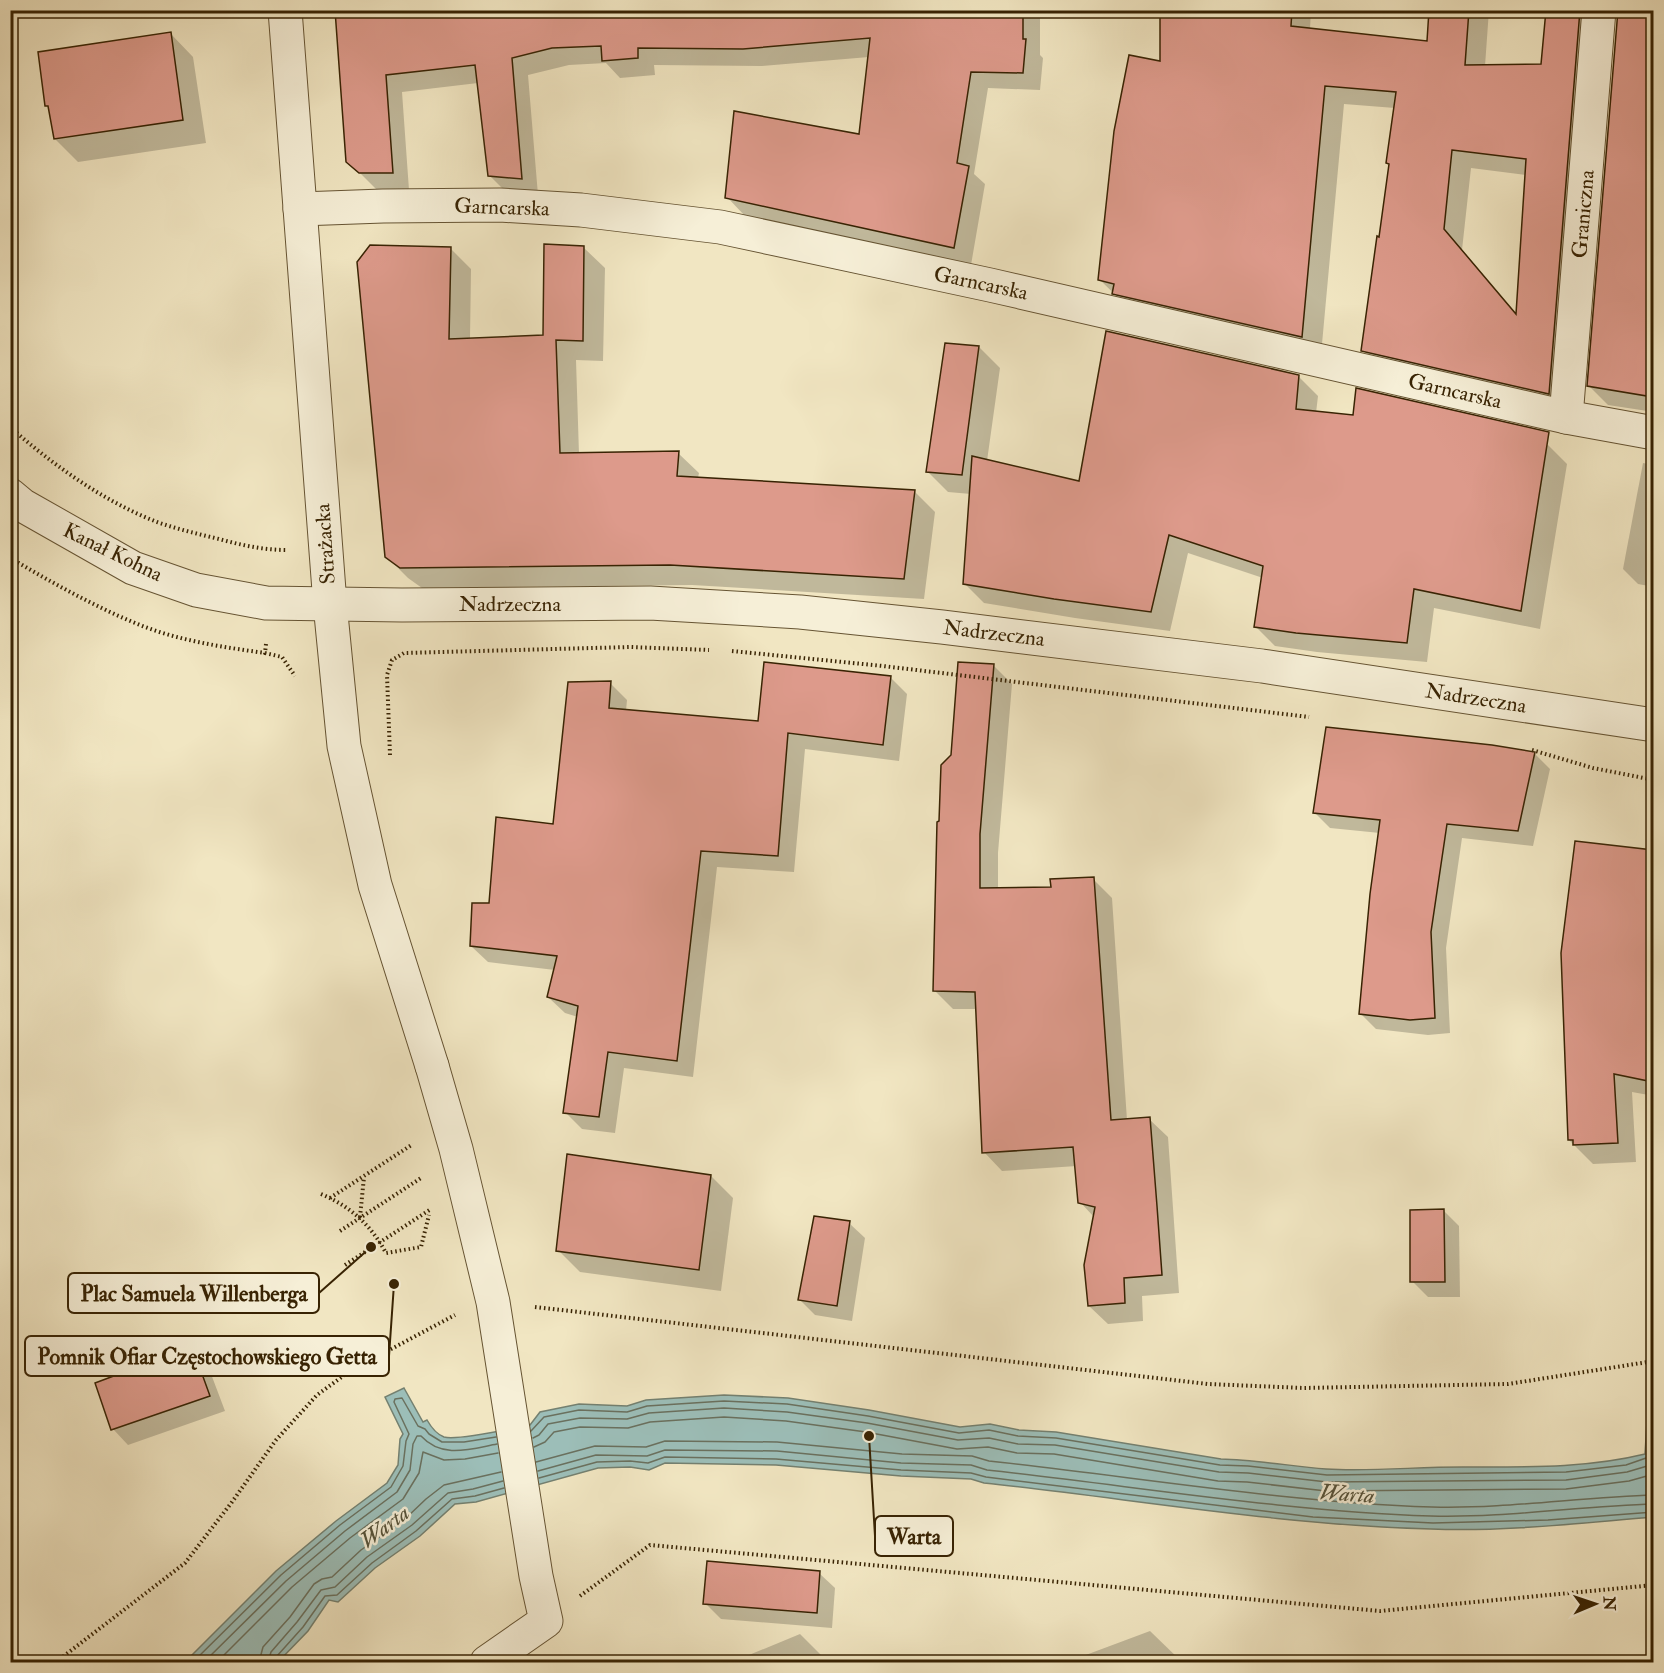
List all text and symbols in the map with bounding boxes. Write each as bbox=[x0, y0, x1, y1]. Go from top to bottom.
street label: Graniczna bbox=[1566, 168, 1601, 259]
street label: Garncarska bbox=[454, 192, 551, 223]
street label: Garncarska bbox=[931, 260, 1031, 307]
street label: Garncarska bbox=[1405, 368, 1505, 415]
street label: Strażacka bbox=[309, 502, 342, 585]
street label: Kanał Kohna bbox=[59, 517, 167, 588]
street label: Nadrzeczna bbox=[459, 591, 561, 618]
street label: Nadrzeczna bbox=[942, 614, 1047, 653]
street label: Nadrzeczna bbox=[1423, 677, 1529, 720]
callout: Plac Samuela Willenberga bbox=[68, 1273, 319, 1313]
text: Plac Samuela Willenberga bbox=[81, 1280, 308, 1309]
callout: Pomnik Ofiar Częstochowskiego Getta bbox=[25, 1336, 389, 1376]
text: Pomnik Ofiar Częstochowskiego Getta bbox=[37, 1343, 378, 1372]
water label: Warta bbox=[1318, 1478, 1375, 1510]
water label: Warta bbox=[354, 1499, 415, 1555]
callout: Warta bbox=[875, 1516, 953, 1556]
text: Warta bbox=[886, 1523, 942, 1551]
north arrow bbox=[1565, 1574, 1625, 1634]
text: N bbox=[1599, 1595, 1619, 1612]

